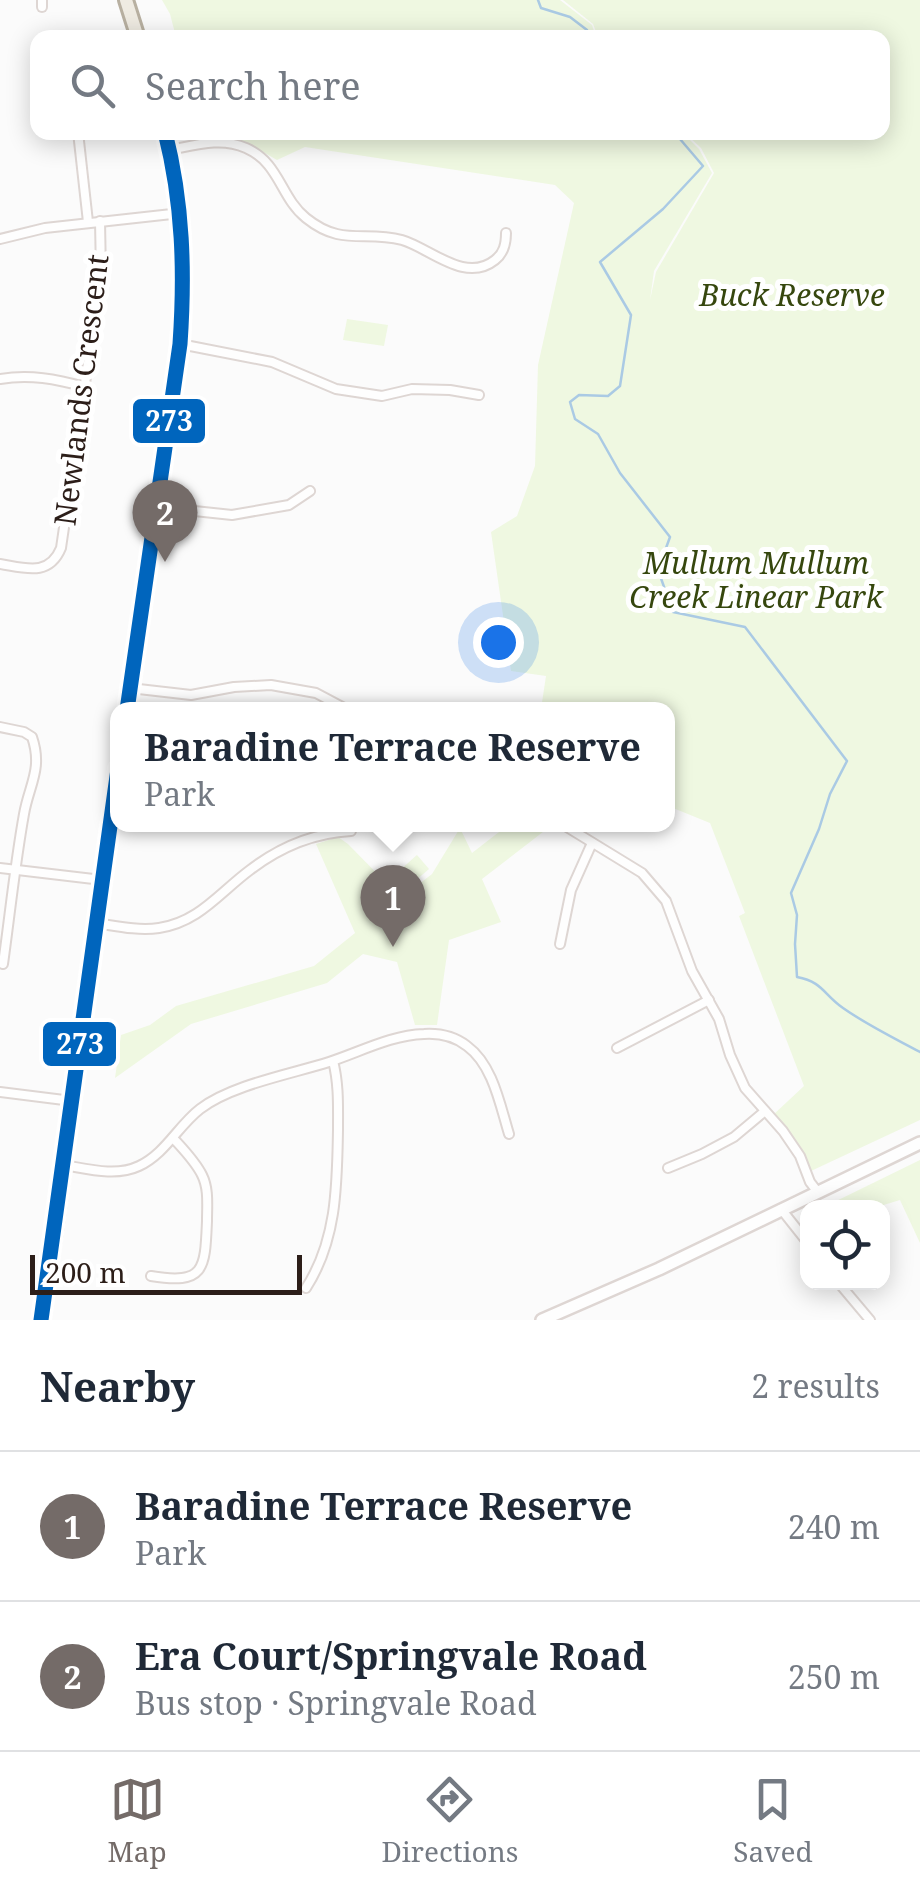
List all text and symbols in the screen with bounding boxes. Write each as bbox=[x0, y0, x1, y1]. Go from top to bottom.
search box bbox=[30, 30, 890, 140]
icon: search bbox=[65, 58, 120, 113]
text: Search here bbox=[145, 59, 361, 111]
street label: Newlands Crescent bbox=[44, 252, 117, 528]
park label: Buck Reserve bbox=[698, 274, 885, 315]
line badge: 273 bbox=[131, 397, 207, 445]
text: 273 bbox=[145, 401, 193, 439]
pin: 2 bbox=[132, 480, 198, 562]
park label: Mullum Mullum Creek Linear Park bbox=[629, 542, 884, 617]
your location bbox=[473, 617, 524, 668]
popup bbox=[110, 702, 675, 832]
text: Baradine Terrace Reserve bbox=[144, 720, 641, 772]
text: Park bbox=[144, 772, 215, 815]
pin: 1 bbox=[360, 864, 426, 947]
line badge: 273 bbox=[41, 1020, 118, 1068]
text: 273 bbox=[56, 1024, 104, 1062]
map controls bbox=[800, 1200, 890, 1290]
button: locate bbox=[800, 1200, 890, 1290]
scale bar bbox=[30, 1250, 302, 1294]
text: 200 m bbox=[45, 1253, 126, 1291]
text: Nearby bbox=[40, 1357, 195, 1414]
text: 2 results bbox=[751, 1364, 880, 1407]
text: Baradine Terrace Reserve bbox=[135, 1479, 632, 1531]
text: 1 bbox=[63, 1505, 82, 1548]
text: 240 m bbox=[788, 1505, 880, 1548]
text: Park bbox=[135, 1531, 206, 1574]
text: Era Court/Springvale Road bbox=[135, 1629, 647, 1681]
text: 2 bbox=[63, 1655, 82, 1698]
text: 250 m bbox=[788, 1655, 880, 1698]
text: Bus stop · Springvale Road bbox=[135, 1681, 537, 1724]
tab: Map bbox=[107, 1772, 167, 1870]
tab: Directions bbox=[381, 1772, 518, 1870]
tab: Saved bbox=[733, 1772, 813, 1870]

